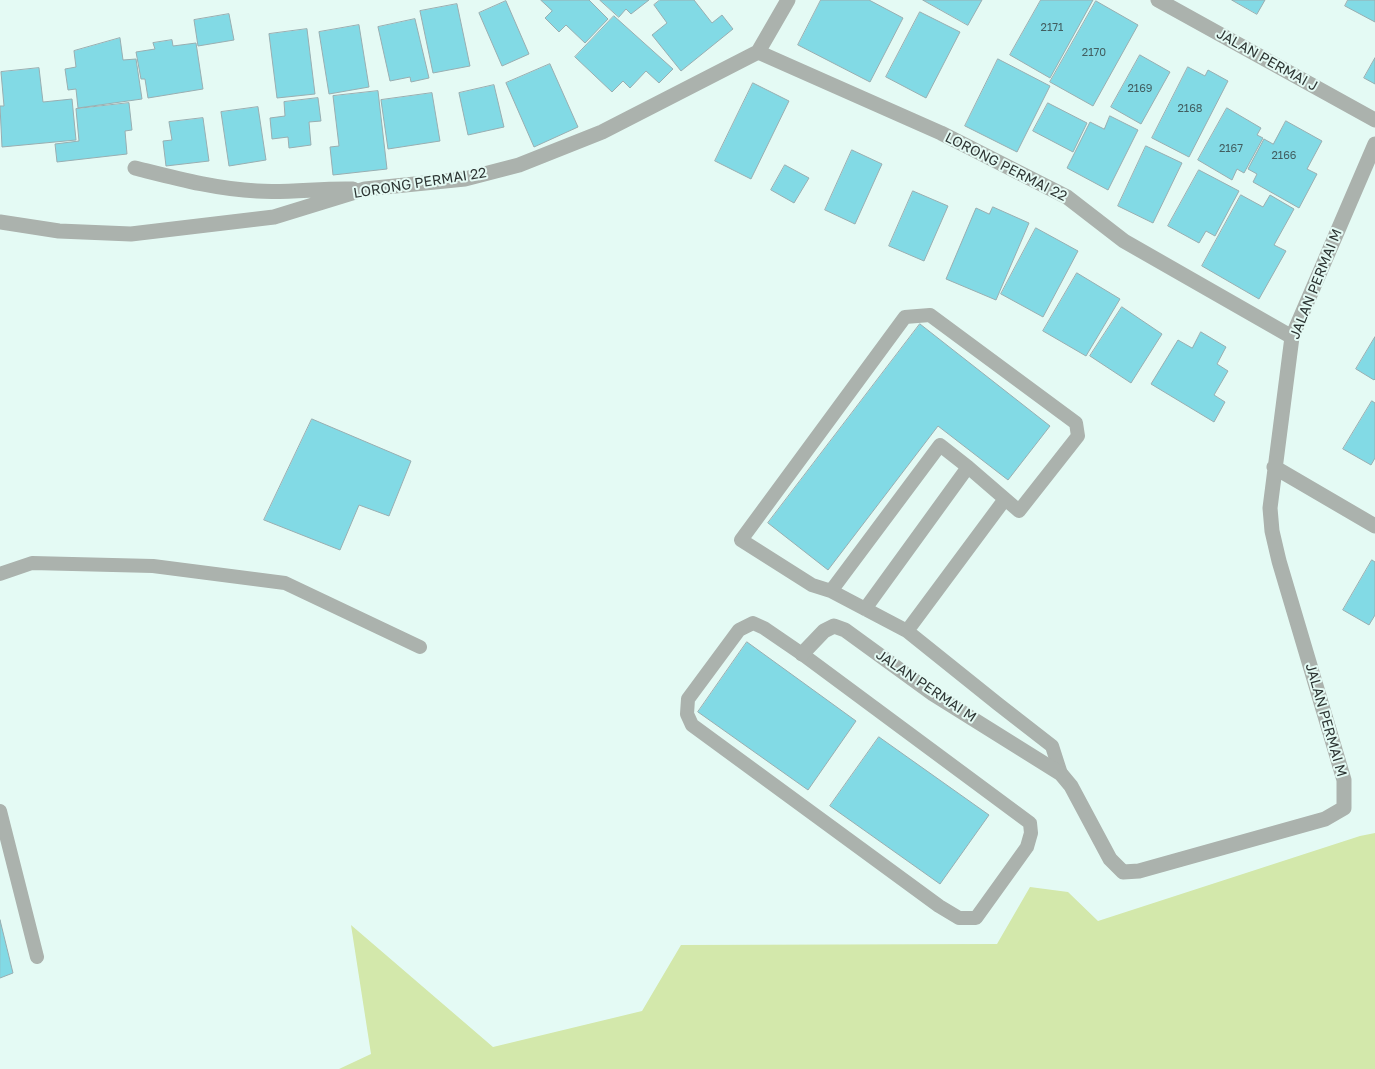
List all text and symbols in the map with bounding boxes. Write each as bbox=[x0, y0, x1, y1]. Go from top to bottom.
house number: 2171 bbox=[1041, 21, 1063, 35]
street label: JALAN PERMAI J bbox=[1214, 25, 1320, 95]
house number: 2170 bbox=[1082, 46, 1106, 60]
house number: 2169 bbox=[1127, 82, 1153, 96]
house number: 2168 bbox=[1177, 102, 1203, 116]
street label: LORONG PERMAI 22 bbox=[942, 129, 1070, 205]
house number: 2167 bbox=[1219, 142, 1243, 156]
house number: 2166 bbox=[1271, 149, 1297, 163]
street label: LORONG PERMAI 22 bbox=[352, 164, 488, 202]
street label: JALAN PERMAI M bbox=[1286, 227, 1346, 341]
street label: JALAN PERMAI M bbox=[873, 646, 979, 726]
street label: JALAN PERMAI M bbox=[1302, 661, 1350, 779]

